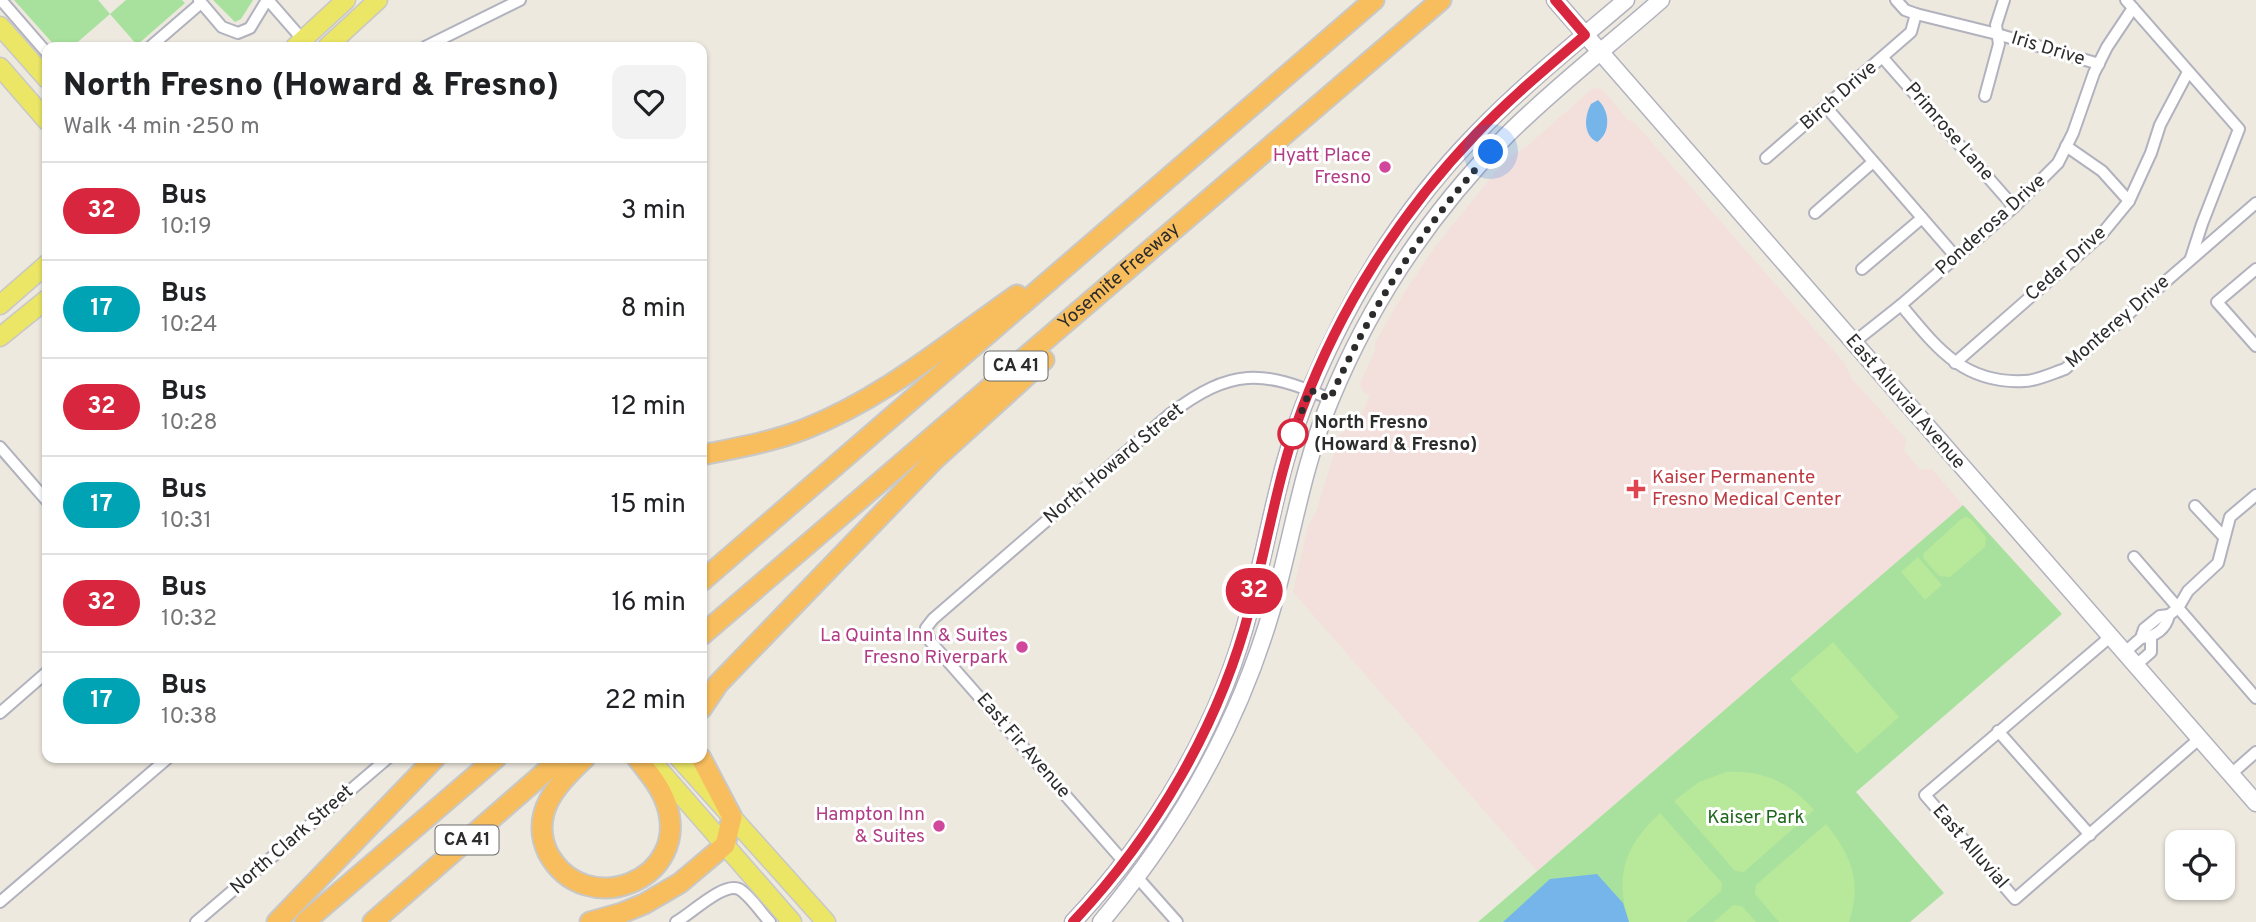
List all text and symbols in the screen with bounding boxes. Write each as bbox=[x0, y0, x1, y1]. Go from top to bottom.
street label: Iris Drive bbox=[2008, 26, 2088, 72]
street label: Birch Drive bbox=[1796, 56, 1882, 136]
button: heart bbox=[612, 65, 686, 139]
text: North Fresno (Howard & Fresno) bbox=[63, 66, 559, 108]
street label: Primrose Lane bbox=[1900, 78, 1998, 186]
text: Walk · 4 min · 250 m bbox=[63, 113, 260, 142]
your location bbox=[1473, 134, 1508, 169]
place label: Hyatt Place Fresno bbox=[1273, 144, 1371, 190]
marker: Hyatt Place Fresno bbox=[1377, 159, 1393, 175]
street label: Ponderosa Drive bbox=[1931, 169, 2051, 281]
text: Bus bbox=[161, 180, 207, 213]
text: 3 min bbox=[621, 195, 686, 228]
text: 32 bbox=[87, 196, 116, 226]
text: 10:19 bbox=[161, 213, 212, 242]
street label: Yosemite Freeway bbox=[1053, 218, 1185, 335]
street label: Cedar Drive bbox=[2021, 221, 2111, 307]
street label: Monterey Drive bbox=[2061, 270, 2175, 374]
text: Bus bbox=[161, 278, 207, 311]
text: 8 min bbox=[621, 293, 686, 326]
text: 17 bbox=[90, 294, 113, 324]
text: 10:24 bbox=[161, 311, 218, 340]
street label: East Alluvial Avenue bbox=[1840, 329, 1970, 475]
road number: CA 41 bbox=[984, 352, 1048, 380]
text: Bus bbox=[161, 376, 207, 409]
text: 12 min bbox=[611, 391, 686, 424]
text: 32 bbox=[87, 392, 116, 422]
street label: North Howard Street bbox=[1039, 398, 1189, 530]
text: 10:28 bbox=[161, 409, 218, 438]
place label: North Fresno (Howard & Fresno) bbox=[1314, 411, 1477, 457]
marker: North Fresno (Howard & Fresno) bbox=[1278, 419, 1308, 449]
place label: Kaiser Permanente Fresno Medical Center bbox=[1652, 466, 1842, 512]
text: Bus bbox=[161, 474, 207, 507]
marker: Kaiser Permanente Fresno Medical Center bbox=[1626, 479, 1646, 499]
text: 15 min bbox=[611, 489, 686, 522]
text: 17 bbox=[90, 490, 113, 520]
text: 10:31 bbox=[161, 507, 212, 536]
line badge: 32 bbox=[1222, 568, 1286, 614]
text: Bus bbox=[161, 572, 207, 605]
text: 32 bbox=[1240, 576, 1268, 606]
text: 16 min bbox=[611, 587, 686, 620]
text: 32 bbox=[87, 588, 116, 618]
text: 10:32 bbox=[161, 605, 217, 634]
place label: La Quinta Inn & Suites Fresno Riverpark bbox=[820, 624, 1008, 670]
marker: La Quinta Inn & Suites Fresno Riverpark bbox=[1014, 639, 1030, 655]
text: Bus bbox=[161, 670, 207, 703]
text: 22 min bbox=[605, 685, 686, 718]
text: 17 bbox=[90, 686, 113, 716]
street label: East Fir Avenue bbox=[971, 688, 1075, 804]
text: 10:38 bbox=[161, 703, 217, 732]
street label: North Clark Street bbox=[226, 780, 358, 900]
street label: East Alluvial bbox=[1927, 800, 2013, 894]
place label: Hampton Inn & Suites bbox=[815, 803, 925, 849]
park label: Kaiser Park bbox=[1707, 806, 1805, 830]
marker: Hampton Inn & Suites bbox=[931, 818, 947, 834]
road number: CA 41 bbox=[435, 826, 498, 854]
map controls bbox=[2165, 830, 2235, 900]
button: locate bbox=[2165, 830, 2235, 900]

